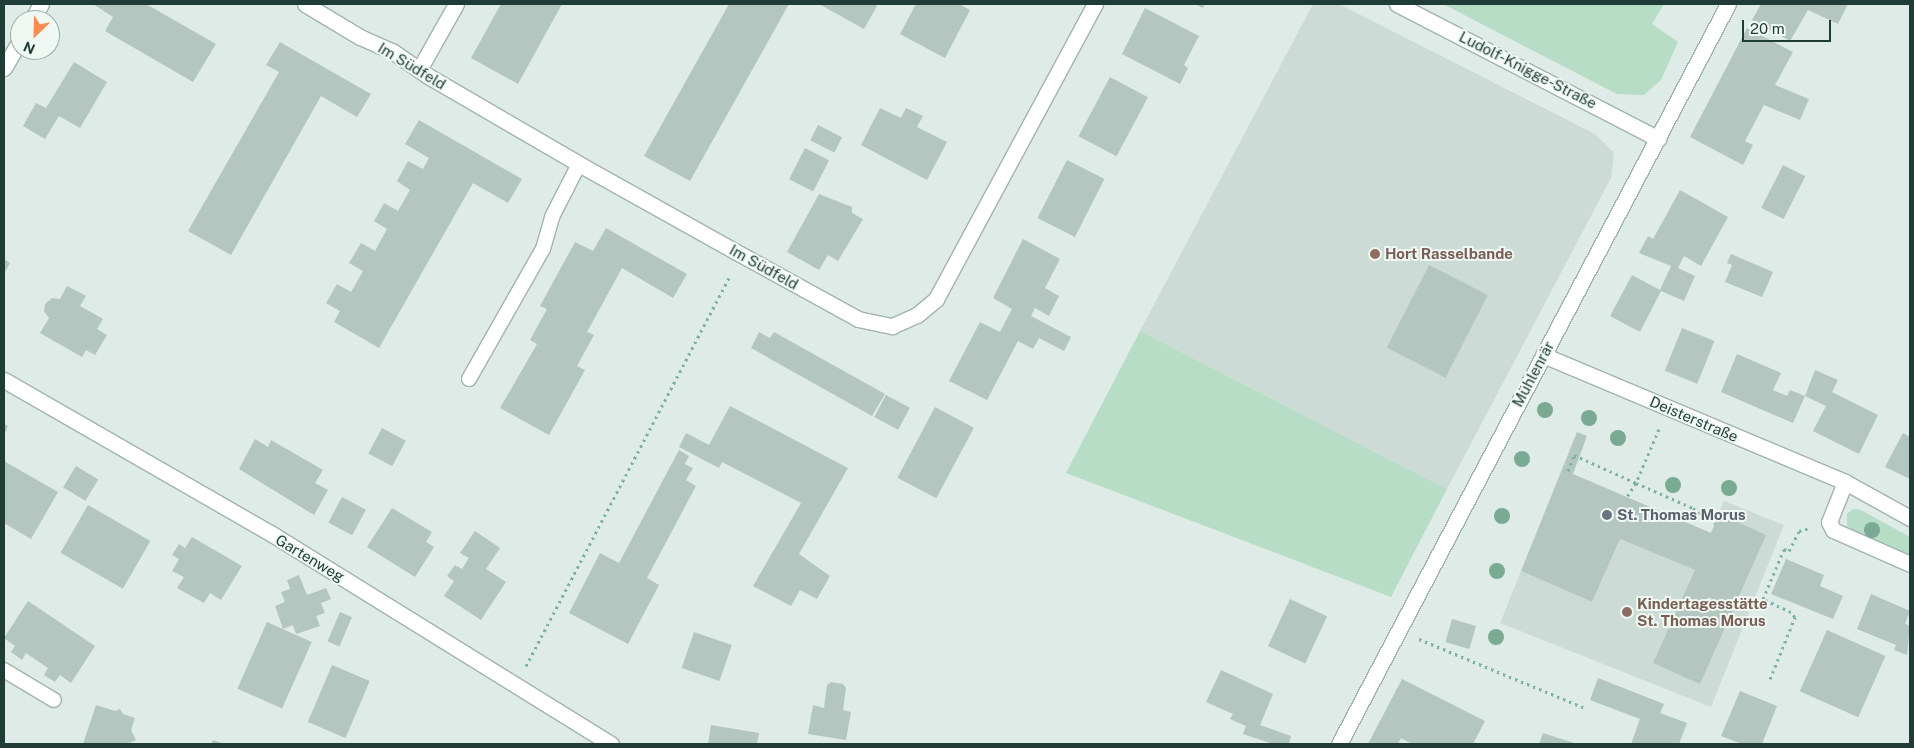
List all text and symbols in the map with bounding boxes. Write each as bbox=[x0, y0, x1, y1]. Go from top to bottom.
north arrow bbox=[10, 10, 60, 60]
scale bar bbox=[1744, 10, 1833, 42]
text: 20 m bbox=[1750, 20, 1785, 37]
street label: Ludolf-Knigge-Straße bbox=[1456, 27, 1600, 113]
text: N bbox=[21, 38, 38, 57]
street label: Im Südfeld bbox=[375, 39, 449, 93]
street label: Im Südfeld bbox=[726, 241, 802, 293]
place label: Hort Rasselbande bbox=[1385, 245, 1513, 263]
marker: Hort Rasselbande bbox=[1369, 248, 1381, 260]
street label: Mühlenrär bbox=[1508, 338, 1558, 410]
street label: Deisterstraße bbox=[1647, 392, 1741, 446]
place label: St. Thomas Morus bbox=[1617, 506, 1746, 524]
marker: St. Thomas Morus bbox=[1601, 509, 1613, 521]
street label: Gartenweg bbox=[272, 531, 348, 585]
place label: Kindertagesstätte St. Thomas Morus bbox=[1637, 594, 1768, 629]
marker: Kindertagesstätte St. Thomas Morus bbox=[1621, 606, 1633, 618]

